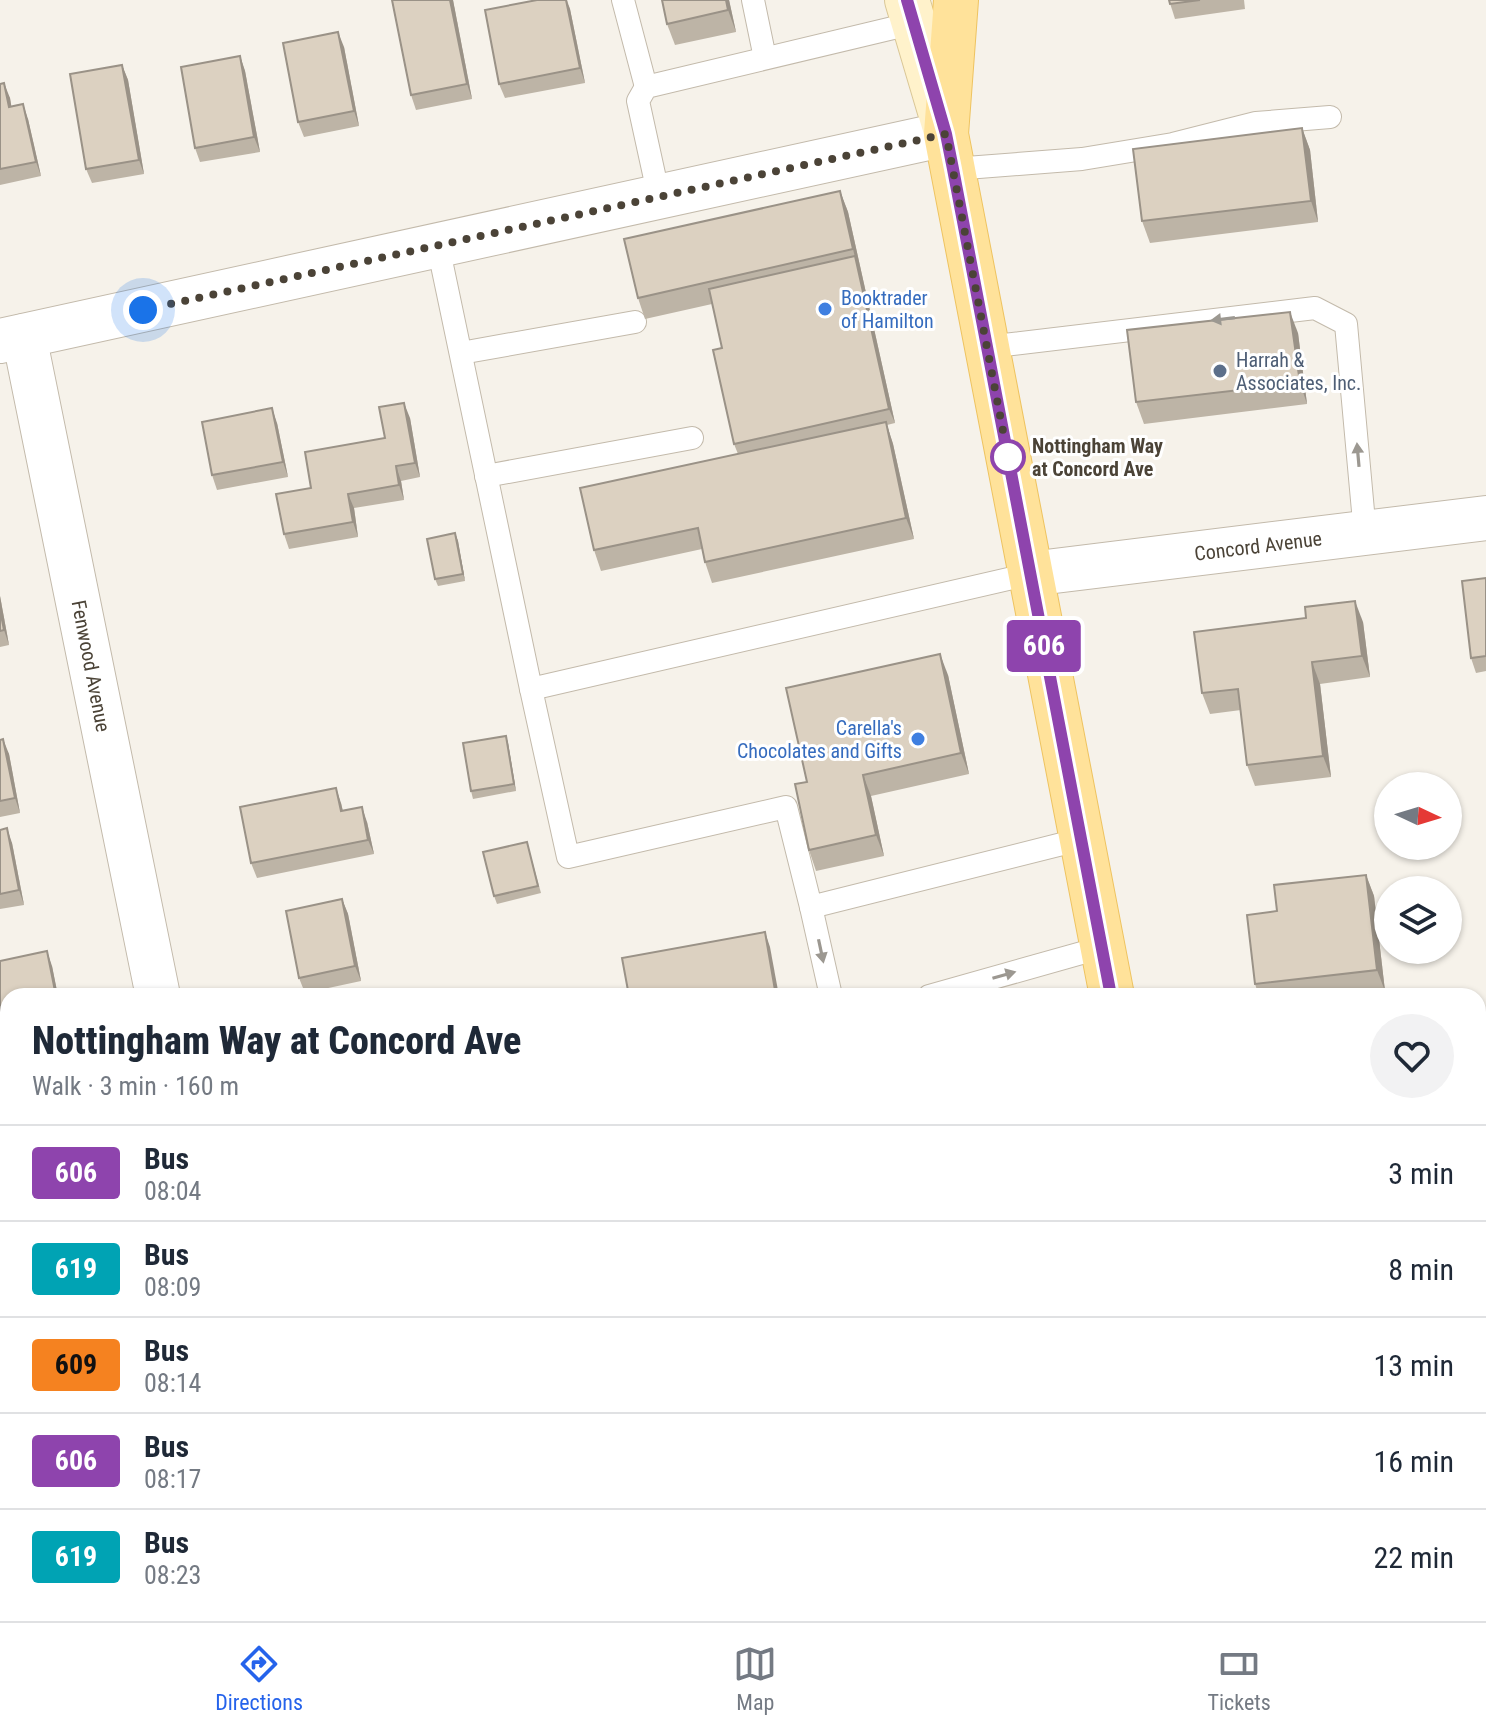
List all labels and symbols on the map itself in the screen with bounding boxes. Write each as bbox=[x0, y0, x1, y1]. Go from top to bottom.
place label: Booktrader of Hamilton bbox=[841, 286, 934, 333]
your location bbox=[123, 290, 163, 330]
marker: Booktrader of Hamilton bbox=[816, 300, 834, 318]
one-way arrow bbox=[1210, 312, 1235, 325]
place label: Harrah & Associates, Inc. bbox=[1236, 348, 1361, 395]
marker: Harrah & Associates, Inc. bbox=[1211, 362, 1229, 380]
place label: Nottingham Way at Concord Ave bbox=[1032, 434, 1163, 481]
marker: Nottingham Way at Concord Ave bbox=[991, 440, 1025, 474]
one-way arrow bbox=[1352, 442, 1365, 467]
street label: Concord Avenue bbox=[1193, 526, 1323, 566]
street label: Fenwood Avenue bbox=[66, 598, 116, 734]
line badge: 606 bbox=[998, 620, 1090, 672]
place label: Carella's Chocolates and Gifts bbox=[737, 716, 902, 763]
marker: Carella's Chocolates and Gifts bbox=[909, 730, 927, 748]
north arrow bbox=[1374, 772, 1462, 860]
one-way arrow bbox=[815, 939, 828, 964]
one-way arrow bbox=[993, 968, 1017, 981]

